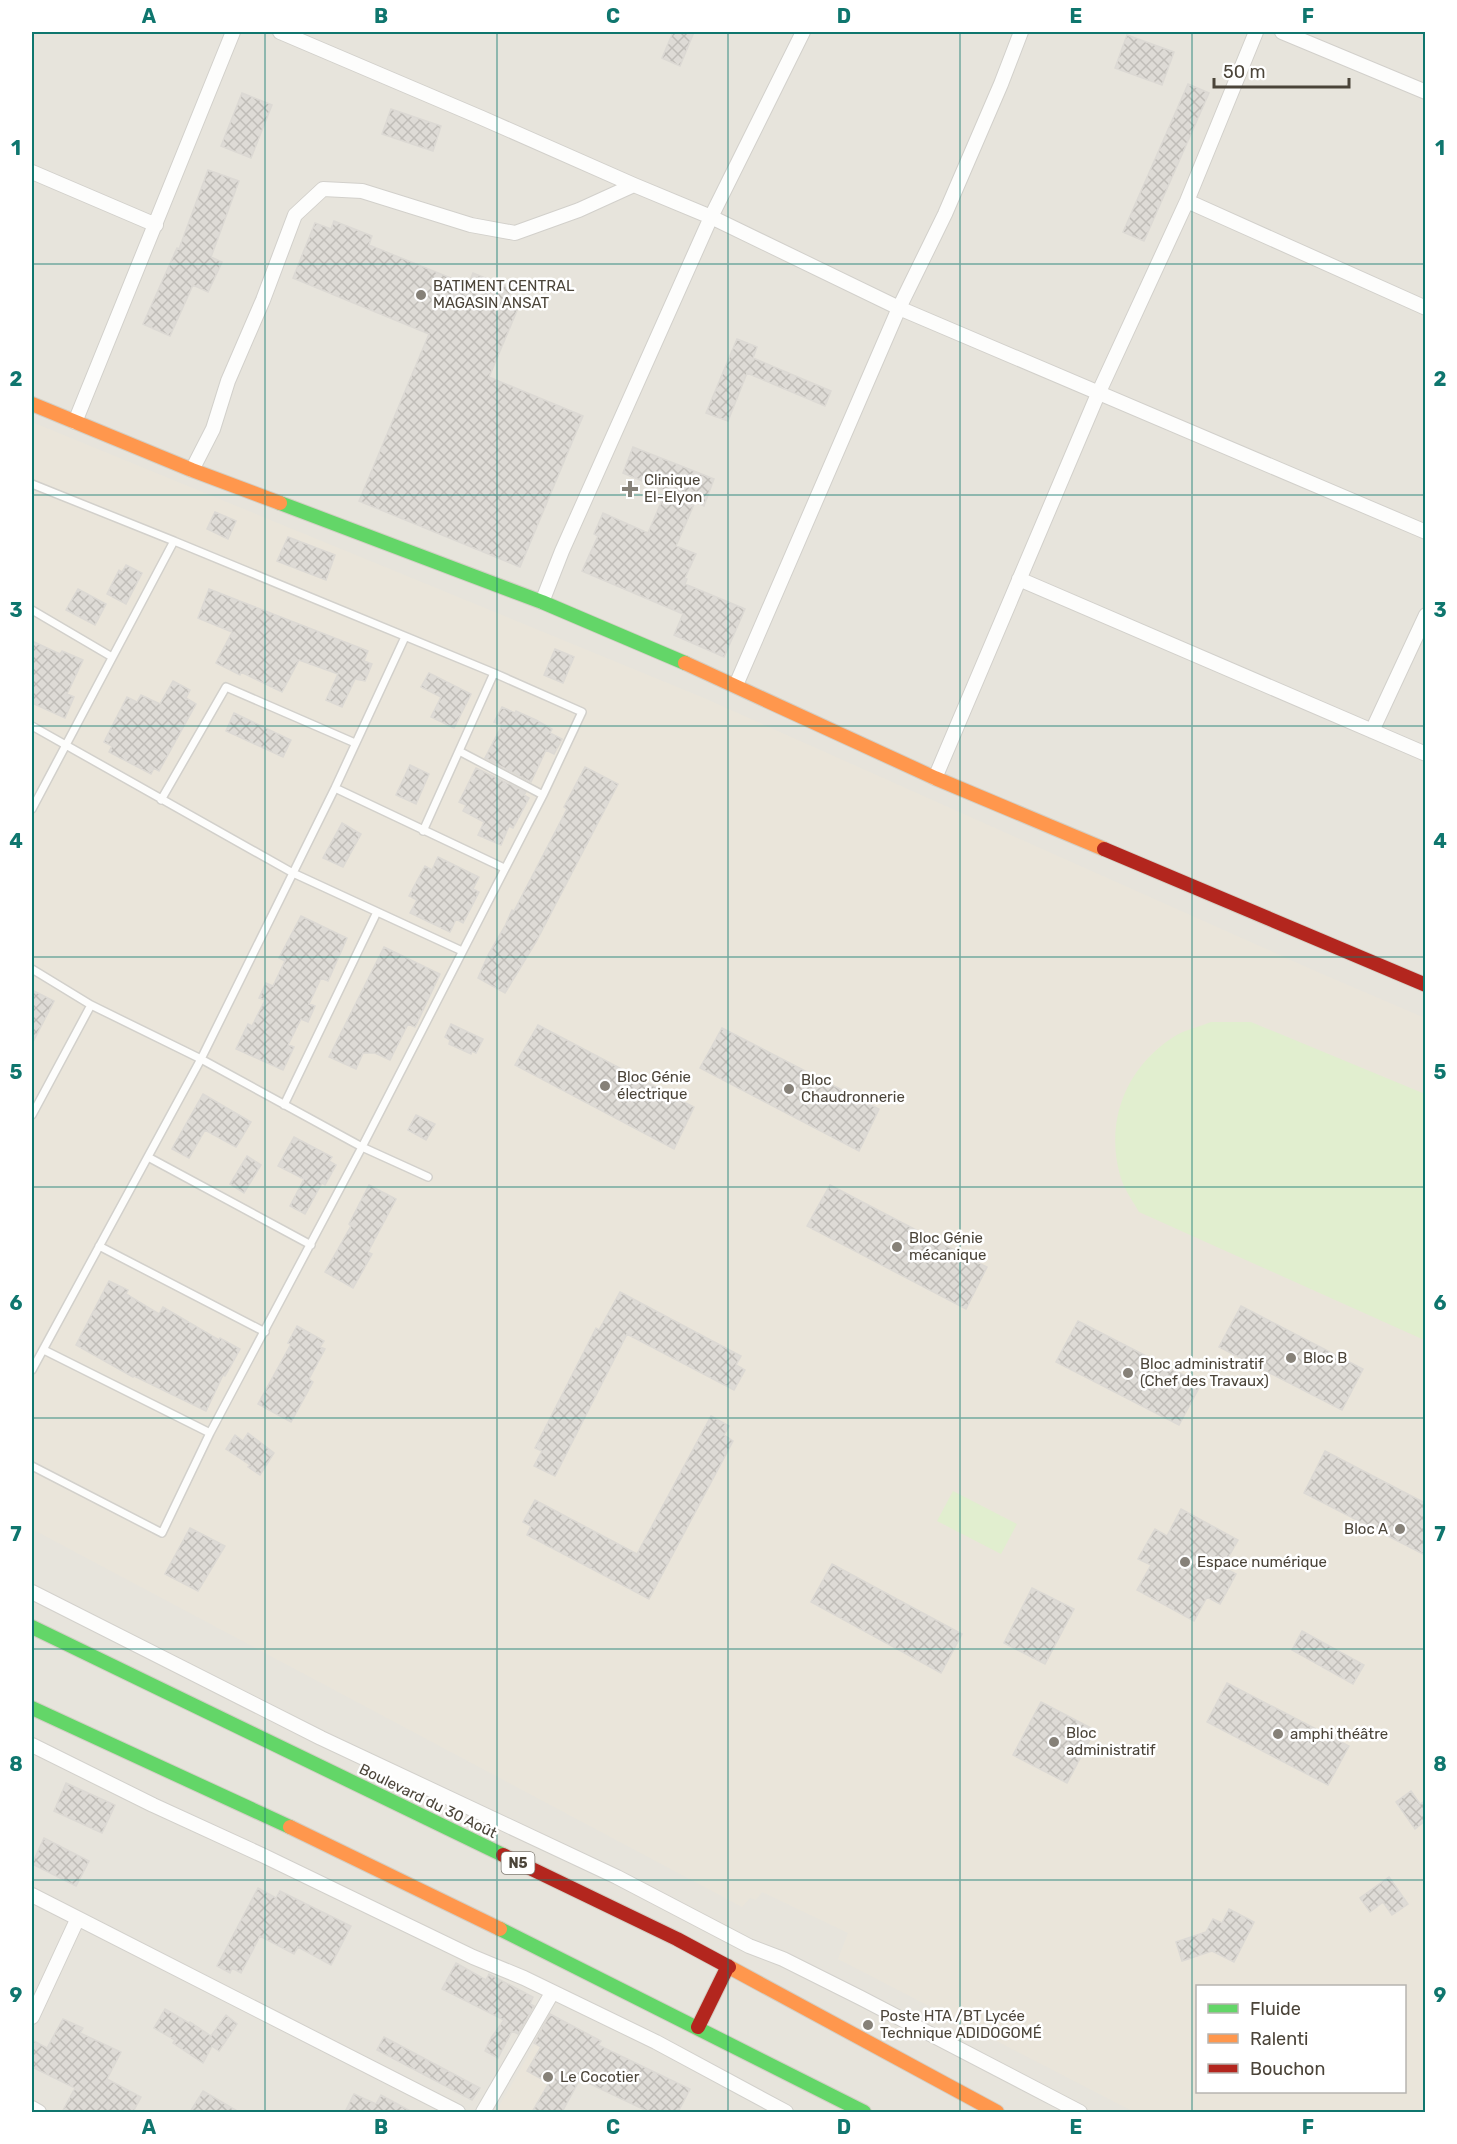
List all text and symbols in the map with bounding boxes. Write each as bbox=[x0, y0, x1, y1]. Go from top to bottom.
text: A bbox=[142, 4, 157, 28]
text: B bbox=[374, 4, 388, 28]
text: C bbox=[606, 4, 620, 28]
text: D bbox=[837, 4, 851, 28]
text: E bbox=[1070, 4, 1082, 28]
text: F bbox=[1302, 4, 1314, 28]
scale bar bbox=[1214, 51, 1349, 89]
text: 50 m bbox=[1223, 61, 1266, 83]
text: 1 bbox=[11, 136, 21, 160]
text: 1 bbox=[1435, 136, 1445, 160]
place label: BATIMENT CENTRAL MAGASIN ANSAT bbox=[433, 277, 575, 312]
marker: BATIMENT CENTRAL MAGASIN ANSAT bbox=[414, 288, 428, 302]
text: 2 bbox=[10, 367, 23, 391]
text: 2 bbox=[1434, 367, 1447, 391]
place label: Clinique El-Elyon bbox=[644, 471, 702, 506]
marker: Clinique El-Elyon bbox=[621, 480, 639, 498]
text: 3 bbox=[9, 598, 23, 622]
text: 3 bbox=[1433, 598, 1447, 622]
text: 4 bbox=[9, 829, 23, 853]
text: 4 bbox=[1433, 829, 1447, 853]
text: 5 bbox=[10, 1060, 23, 1084]
text: 5 bbox=[1434, 1060, 1447, 1084]
place label: Bloc Génie électrique bbox=[617, 1068, 691, 1103]
place label: Bloc Chaudronnerie bbox=[801, 1071, 905, 1106]
marker: Bloc Génie électrique bbox=[598, 1079, 612, 1093]
marker: Bloc Chaudronnerie bbox=[782, 1082, 796, 1096]
place label: Bloc Génie mécanique bbox=[909, 1229, 986, 1264]
marker: Bloc Génie mécanique bbox=[890, 1240, 904, 1254]
text: 6 bbox=[9, 1291, 23, 1315]
text: 6 bbox=[1433, 1291, 1447, 1315]
place label: Bloc B bbox=[1303, 1349, 1347, 1367]
marker: Bloc B bbox=[1284, 1351, 1298, 1365]
place label: Bloc administratif (Chef des Travaux) bbox=[1140, 1355, 1269, 1390]
marker: Bloc administratif (Chef des Travaux) bbox=[1121, 1366, 1135, 1380]
place label: Bloc A bbox=[1344, 1520, 1388, 1538]
text: 7 bbox=[10, 1522, 22, 1546]
marker: Bloc A bbox=[1393, 1522, 1407, 1536]
text: 7 bbox=[1434, 1522, 1446, 1546]
place label: Espace numérique bbox=[1197, 1553, 1327, 1571]
marker: Espace numérique bbox=[1178, 1555, 1192, 1569]
place label: Bloc administratif bbox=[1066, 1724, 1156, 1759]
place label: amphi théâtre bbox=[1290, 1725, 1388, 1743]
marker: amphi théâtre bbox=[1271, 1727, 1285, 1741]
marker: Bloc administratif bbox=[1047, 1735, 1061, 1749]
text: 8 bbox=[9, 1752, 23, 1776]
text: 8 bbox=[1433, 1752, 1447, 1776]
street label: Boulevard du 30 Août bbox=[356, 1760, 500, 1842]
road number: N5 bbox=[502, 1852, 534, 1874]
text: 9 bbox=[10, 1983, 23, 2007]
text: 9 bbox=[1434, 1983, 1447, 2007]
legend bbox=[1196, 1985, 1406, 2093]
text: Fluide bbox=[1250, 1998, 1301, 2020]
place label: Poste HTA /BT Lycée Technique ADIDOGOMÉ bbox=[880, 2007, 1042, 2042]
marker: Poste HTA /BT Lycée Technique ADIDOGOMÉ bbox=[861, 2018, 875, 2032]
text: Ralenti bbox=[1250, 2028, 1308, 2050]
text: Bouchon bbox=[1250, 2058, 1325, 2080]
place label: Le Cocotier bbox=[560, 2068, 640, 2086]
marker: Le Cocotier bbox=[541, 2070, 555, 2084]
text: A bbox=[142, 2115, 157, 2139]
text: B bbox=[374, 2115, 388, 2139]
text: C bbox=[606, 2115, 620, 2139]
text: D bbox=[837, 2115, 851, 2139]
text: E bbox=[1070, 2115, 1082, 2139]
text: F bbox=[1302, 2115, 1314, 2139]

